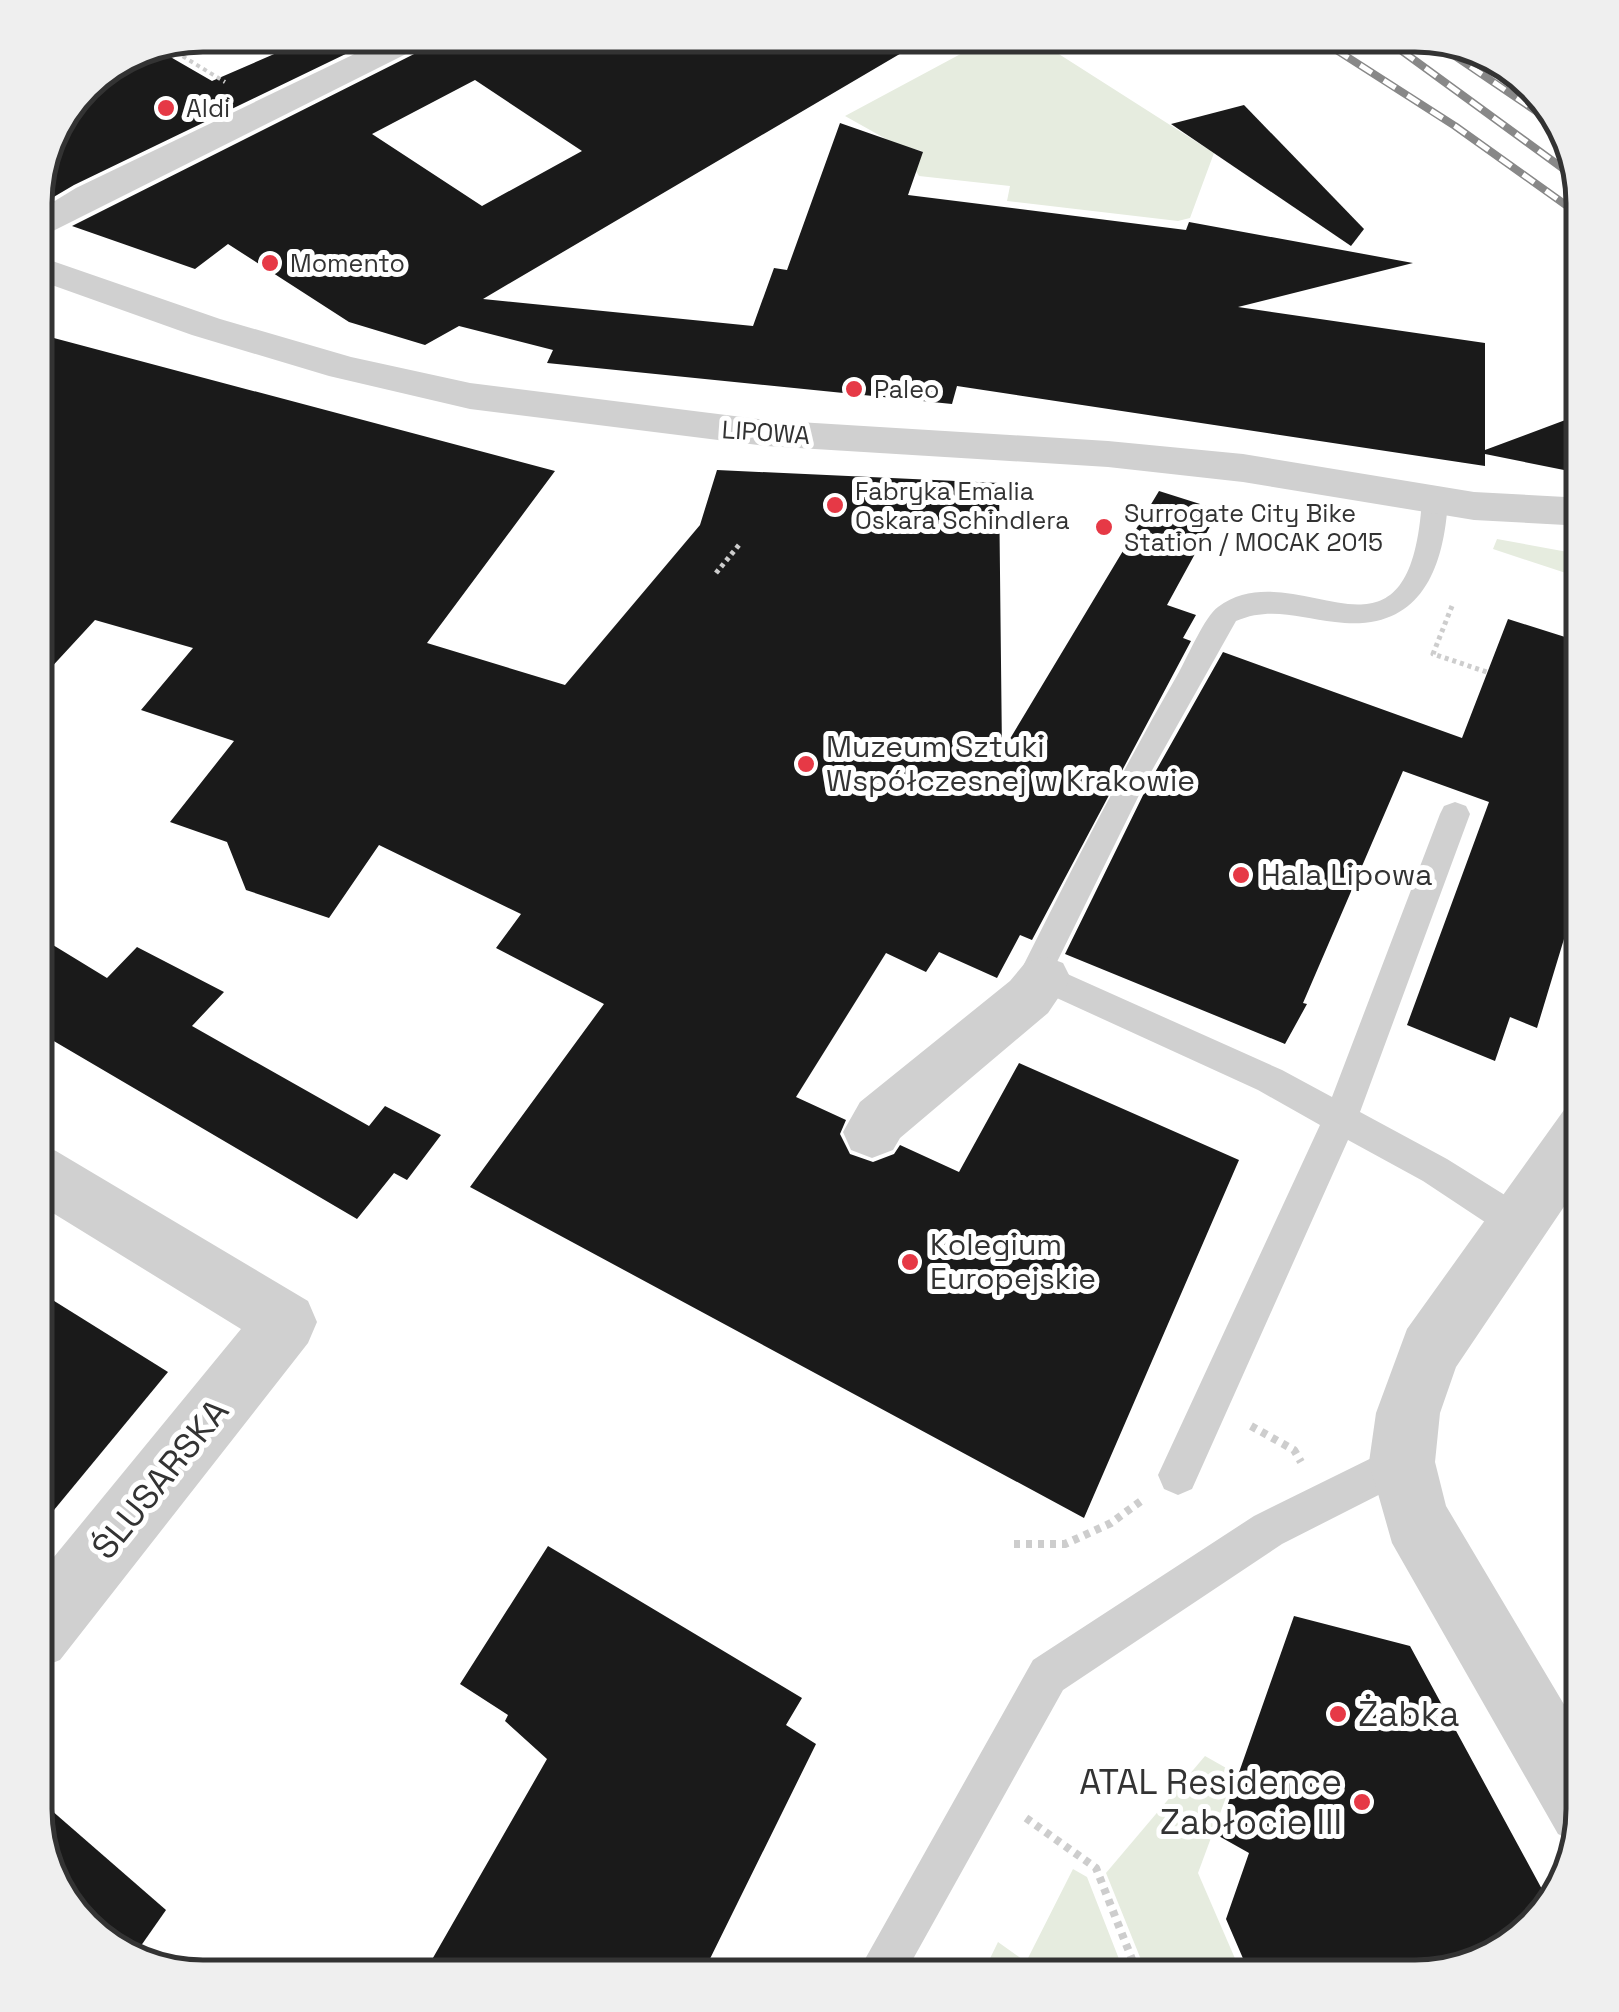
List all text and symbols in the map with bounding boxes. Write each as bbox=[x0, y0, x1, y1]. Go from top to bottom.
place label: Aldi bbox=[186, 92, 230, 124]
marker: Aldi bbox=[155, 97, 177, 119]
place label: Momento bbox=[290, 247, 405, 279]
marker: Momento bbox=[259, 252, 281, 274]
place label: Paleo bbox=[874, 373, 940, 405]
marker: Paleo bbox=[843, 378, 865, 400]
street label: LIPOWA bbox=[721, 413, 811, 451]
place label: Fabryka Emalia Oskara Schindlera bbox=[855, 475, 1070, 536]
marker: Fabryka Emalia Oskara Schindlera bbox=[824, 494, 846, 516]
place label: Surrogate City Bike Station / MOCAK 2015 bbox=[1124, 497, 1383, 558]
marker: Surrogate City Bike Station / MOCAK 2015 bbox=[1093, 516, 1115, 538]
place label: Muzeum Sztuki Współczesnej w Krakowie bbox=[826, 727, 1195, 800]
marker: Muzeum Sztuki Współczesnej w Krakowie bbox=[795, 753, 817, 775]
place label: Hala Lipowa bbox=[1261, 855, 1433, 894]
marker: Hala Lipowa bbox=[1230, 864, 1252, 886]
place label: Kolegium Europejskie bbox=[930, 1225, 1096, 1298]
marker: Kolegium Europejskie bbox=[899, 1251, 921, 1273]
street label: ŚLUSARSKA bbox=[82, 1390, 238, 1568]
place label: Żabka bbox=[1358, 1692, 1459, 1736]
marker: Żabka bbox=[1327, 1703, 1349, 1725]
place label: ATAL Residence Zabłocie III bbox=[1079, 1760, 1342, 1844]
marker: ATAL Residence Zabłocie III bbox=[1351, 1791, 1373, 1813]

